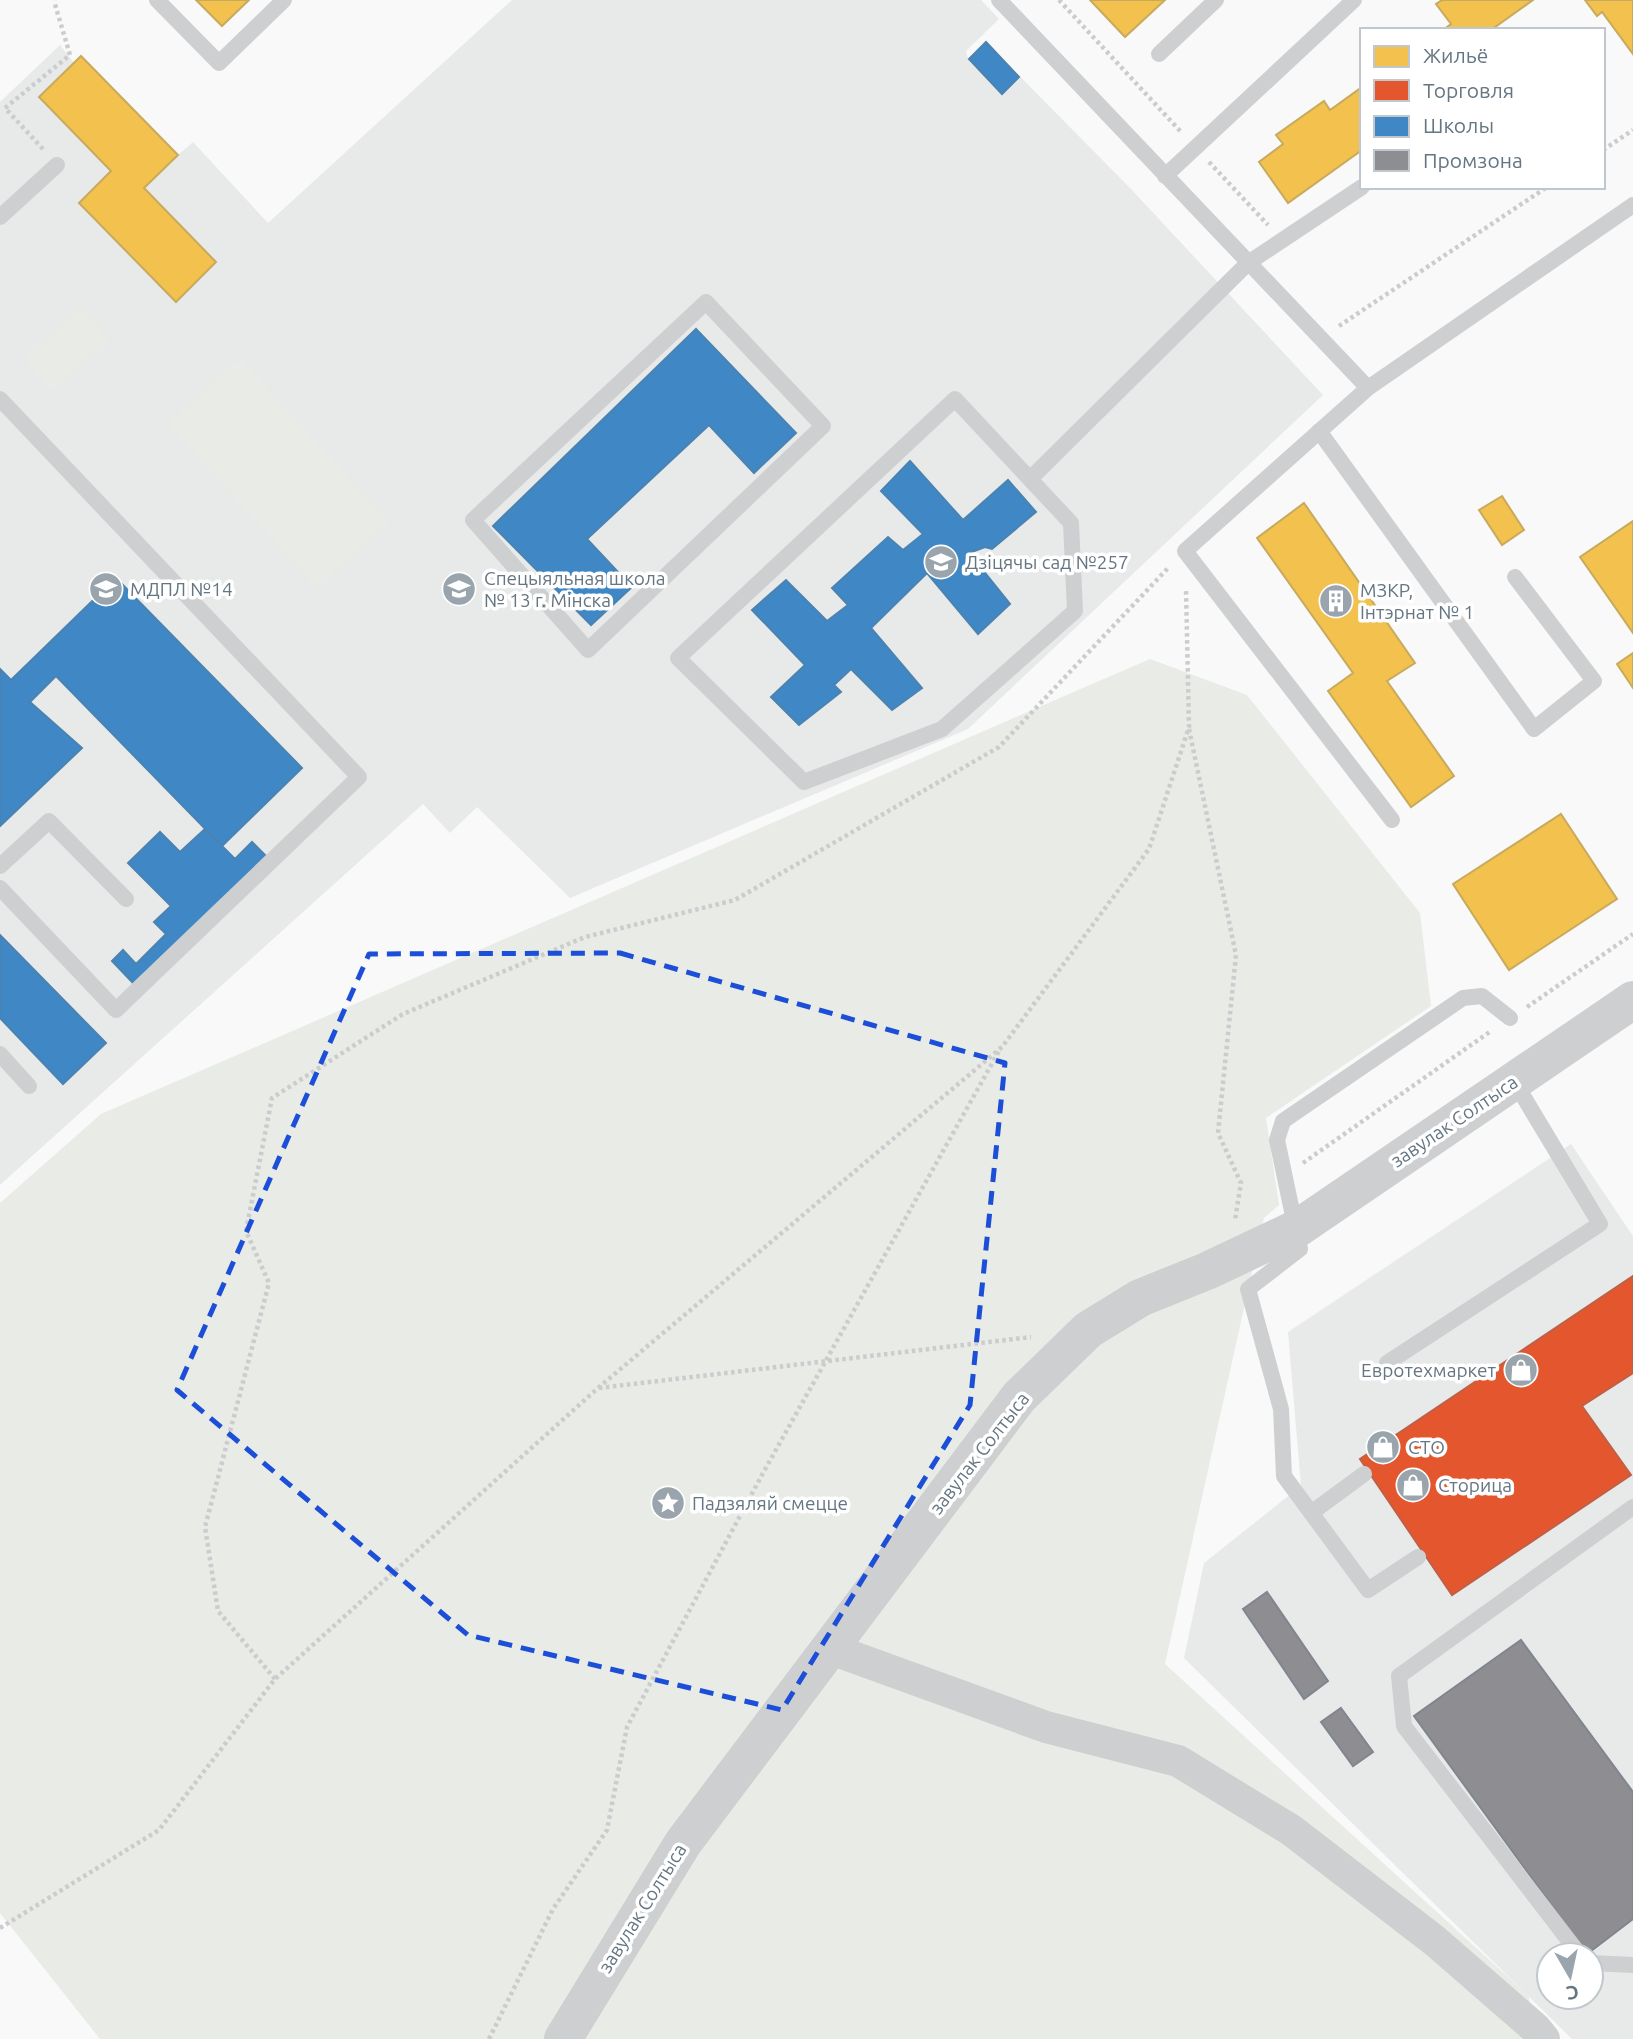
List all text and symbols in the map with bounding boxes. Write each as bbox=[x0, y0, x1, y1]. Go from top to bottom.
legend bbox=[1360, 28, 1605, 189]
text: Жильё bbox=[1423, 43, 1488, 67]
text: Торговля bbox=[1423, 78, 1514, 102]
text: Школы bbox=[1423, 113, 1494, 137]
text: Промзона bbox=[1423, 148, 1523, 172]
school or university icon: Дзіцячы сад №257 bbox=[922, 543, 960, 581]
place label: Дзіцячы сад №257 bbox=[965, 551, 1129, 573]
place label: Спецыяльная школа № 13 г. Мінска bbox=[484, 567, 666, 611]
school or university icon: МДПЛ №14 bbox=[87, 570, 125, 608]
school or university icon: Спецыяльная школа № 13 г. Мінска bbox=[440, 570, 478, 608]
place label: МДПЛ №14 bbox=[130, 578, 233, 600]
place label: МЗКР, Інтэрнат № 1 bbox=[1360, 579, 1474, 623]
building icon: МЗКР, Інтэрнат № 1 bbox=[1317, 582, 1355, 620]
street label: завулак Солтыса bbox=[1386, 1070, 1522, 1172]
shop icon: Евротехмаркет bbox=[1502, 1351, 1540, 1389]
place label: Евротехмаркет bbox=[1361, 1359, 1497, 1381]
street label: завулак Солтыса bbox=[925, 1388, 1033, 1518]
shop icon: СТО bbox=[1364, 1428, 1402, 1466]
place label: СТО bbox=[1408, 1436, 1445, 1458]
shop icon: Сторица bbox=[1394, 1466, 1432, 1504]
place label: Сторица bbox=[1438, 1474, 1512, 1496]
place icon: Падзяляй смецце bbox=[649, 1484, 687, 1522]
place label: Падзяляй смецце bbox=[692, 1492, 848, 1514]
street label: завулак Солтыса bbox=[593, 1839, 691, 1977]
north arrow bbox=[1535, 1941, 1605, 2011]
text: С bbox=[1565, 1981, 1580, 2005]

